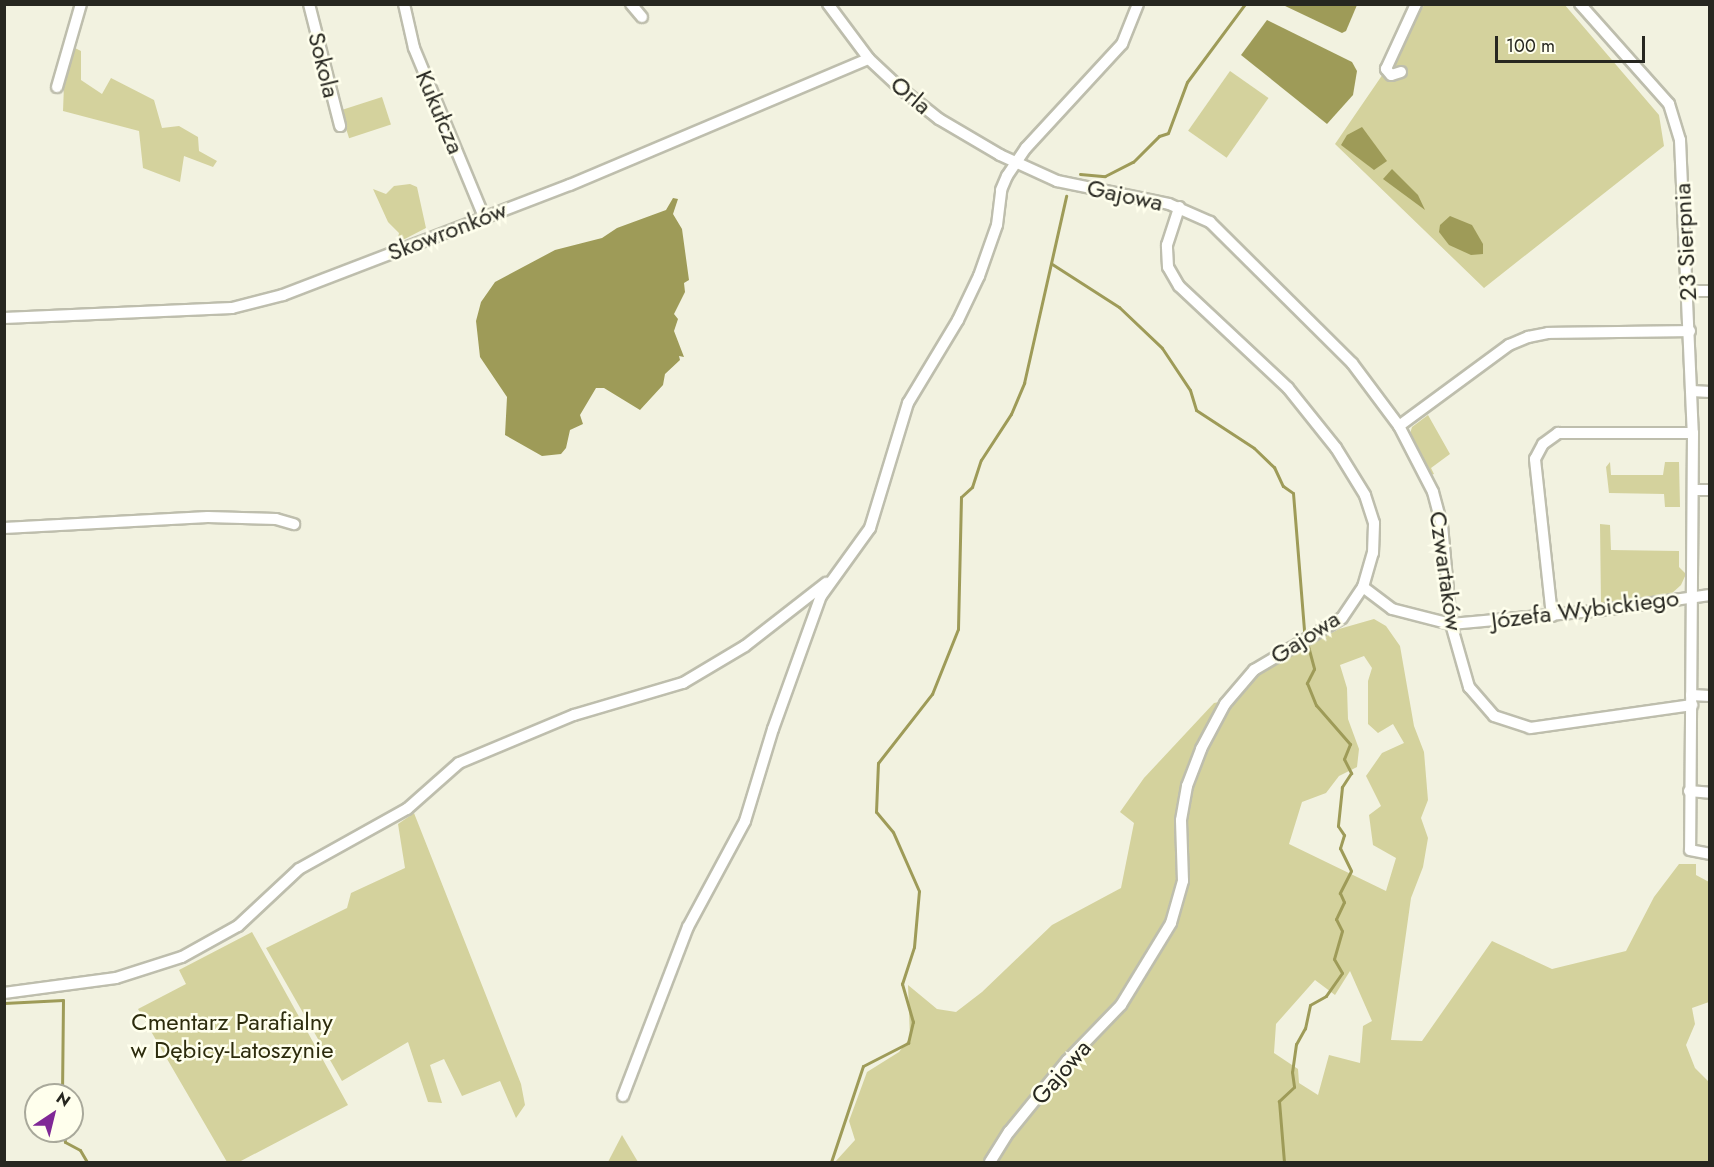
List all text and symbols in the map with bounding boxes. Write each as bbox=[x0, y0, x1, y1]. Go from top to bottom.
scale bar bbox=[1498, 24, 1648, 62]
street label: Sokola bbox=[302, 29, 346, 101]
text: 100 m bbox=[1506, 33, 1555, 59]
street label: Kukułcza bbox=[410, 66, 470, 158]
street label: Orla bbox=[885, 70, 937, 120]
street label: Gajowa bbox=[1084, 173, 1166, 217]
street label: 23 Sierpnia bbox=[1668, 182, 1702, 302]
street label: Skowronków bbox=[383, 195, 511, 267]
street label: Czwartaków bbox=[1423, 509, 1469, 633]
street label: Józefa Wybickiego bbox=[1490, 583, 1680, 635]
street label: Gajowa bbox=[1265, 604, 1345, 670]
park label: Cmentarz Parafialny w Dębicy-Latoszynie bbox=[130, 1008, 334, 1064]
street label: Gajowa bbox=[1025, 1034, 1097, 1110]
north arrow bbox=[24, 1083, 84, 1143]
text: N bbox=[52, 1086, 75, 1113]

